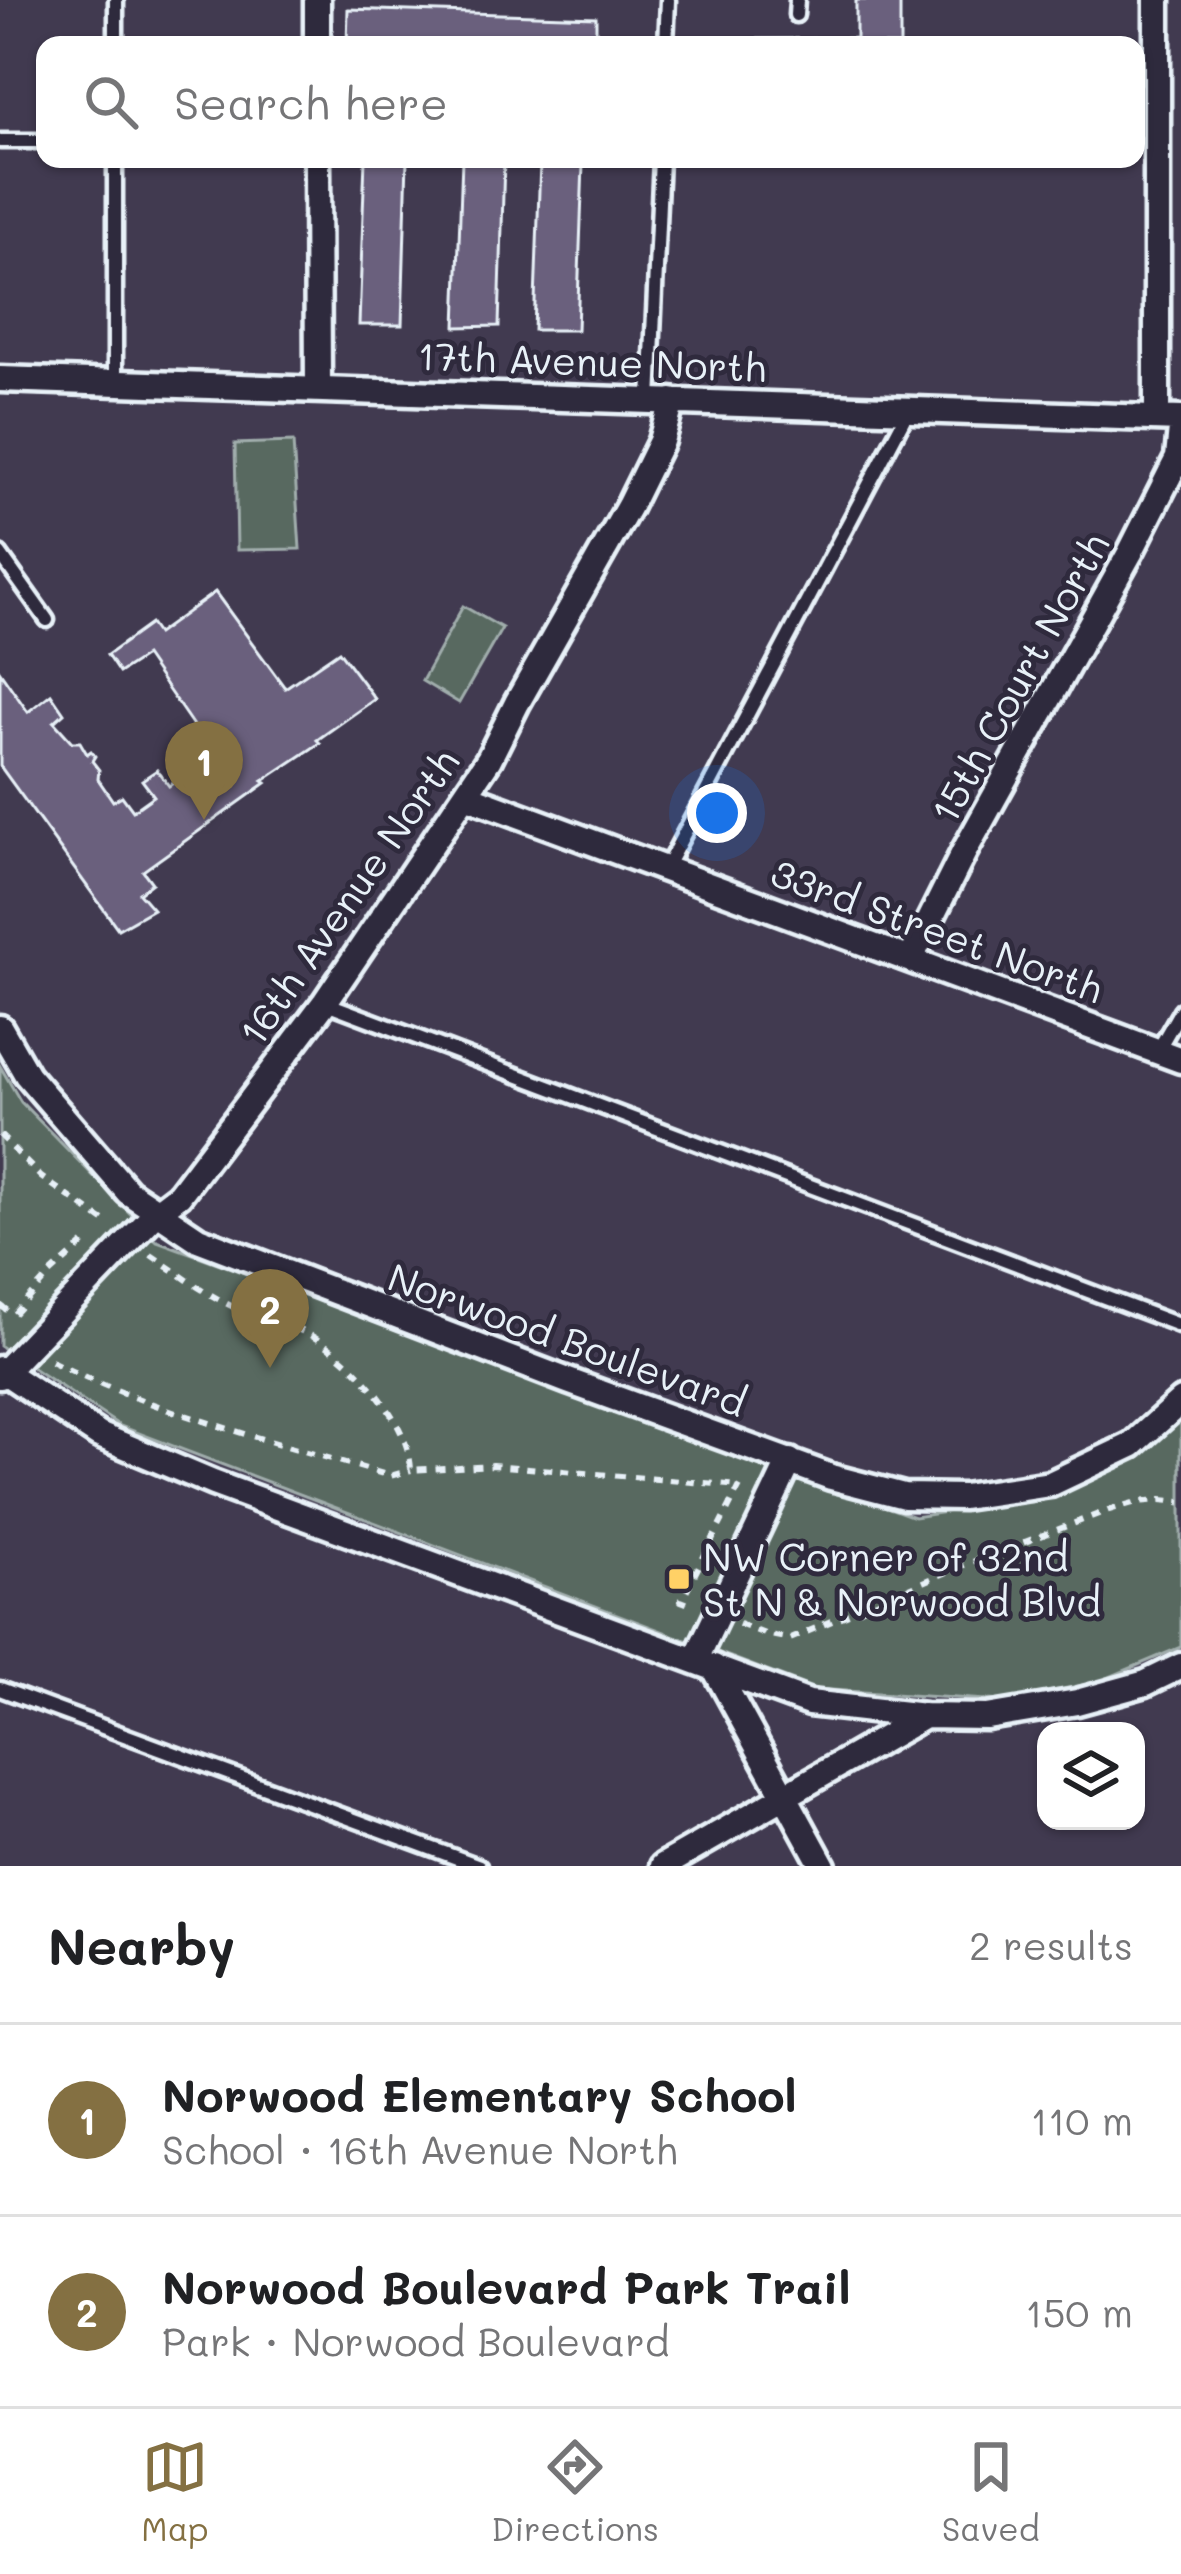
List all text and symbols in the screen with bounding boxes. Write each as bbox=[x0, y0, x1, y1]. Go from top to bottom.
search box bbox=[36, 36, 1145, 168]
icon: search bbox=[78, 69, 144, 135]
text: Search here bbox=[174, 73, 448, 131]
street label: 17th Avenue North bbox=[417, 329, 767, 392]
street label: 15th Court North bbox=[918, 523, 1120, 831]
pin: 1 bbox=[165, 721, 243, 820]
street label: 16th Avenue North bbox=[226, 738, 469, 1054]
your location bbox=[687, 783, 747, 843]
street label: 33rd Street North bbox=[764, 846, 1111, 1013]
street label: Norwood Boulevard bbox=[382, 1250, 753, 1427]
pin: 2 bbox=[231, 1269, 309, 1368]
place label: NW Corner of 32nd St N & Norwood Blvd bbox=[703, 1530, 1101, 1626]
marker: NW Corner of 32nd St N & Norwood Blvd bbox=[666, 1566, 692, 1592]
map controls bbox=[1037, 1722, 1145, 1830]
button: layers bbox=[1037, 1722, 1145, 1830]
text: Nearby bbox=[48, 1911, 235, 1978]
text: 2 results bbox=[969, 1919, 1133, 1970]
text: Norwood Elementary School bbox=[162, 2065, 797, 2123]
text: 1 bbox=[78, 2094, 96, 2145]
text: 110 m bbox=[1031, 2094, 1133, 2145]
text: School · 16th Avenue North bbox=[162, 2123, 678, 2174]
text: Norwood Boulevard Park Trail bbox=[162, 2257, 851, 2315]
text: 2 bbox=[76, 2286, 98, 2337]
text: 150 m bbox=[1025, 2286, 1133, 2337]
text: Park · Norwood Boulevard bbox=[162, 2315, 669, 2366]
tab: Map bbox=[141, 2434, 209, 2549]
tab: Directions bbox=[491, 2434, 659, 2549]
tab: Saved bbox=[942, 2434, 1040, 2549]

